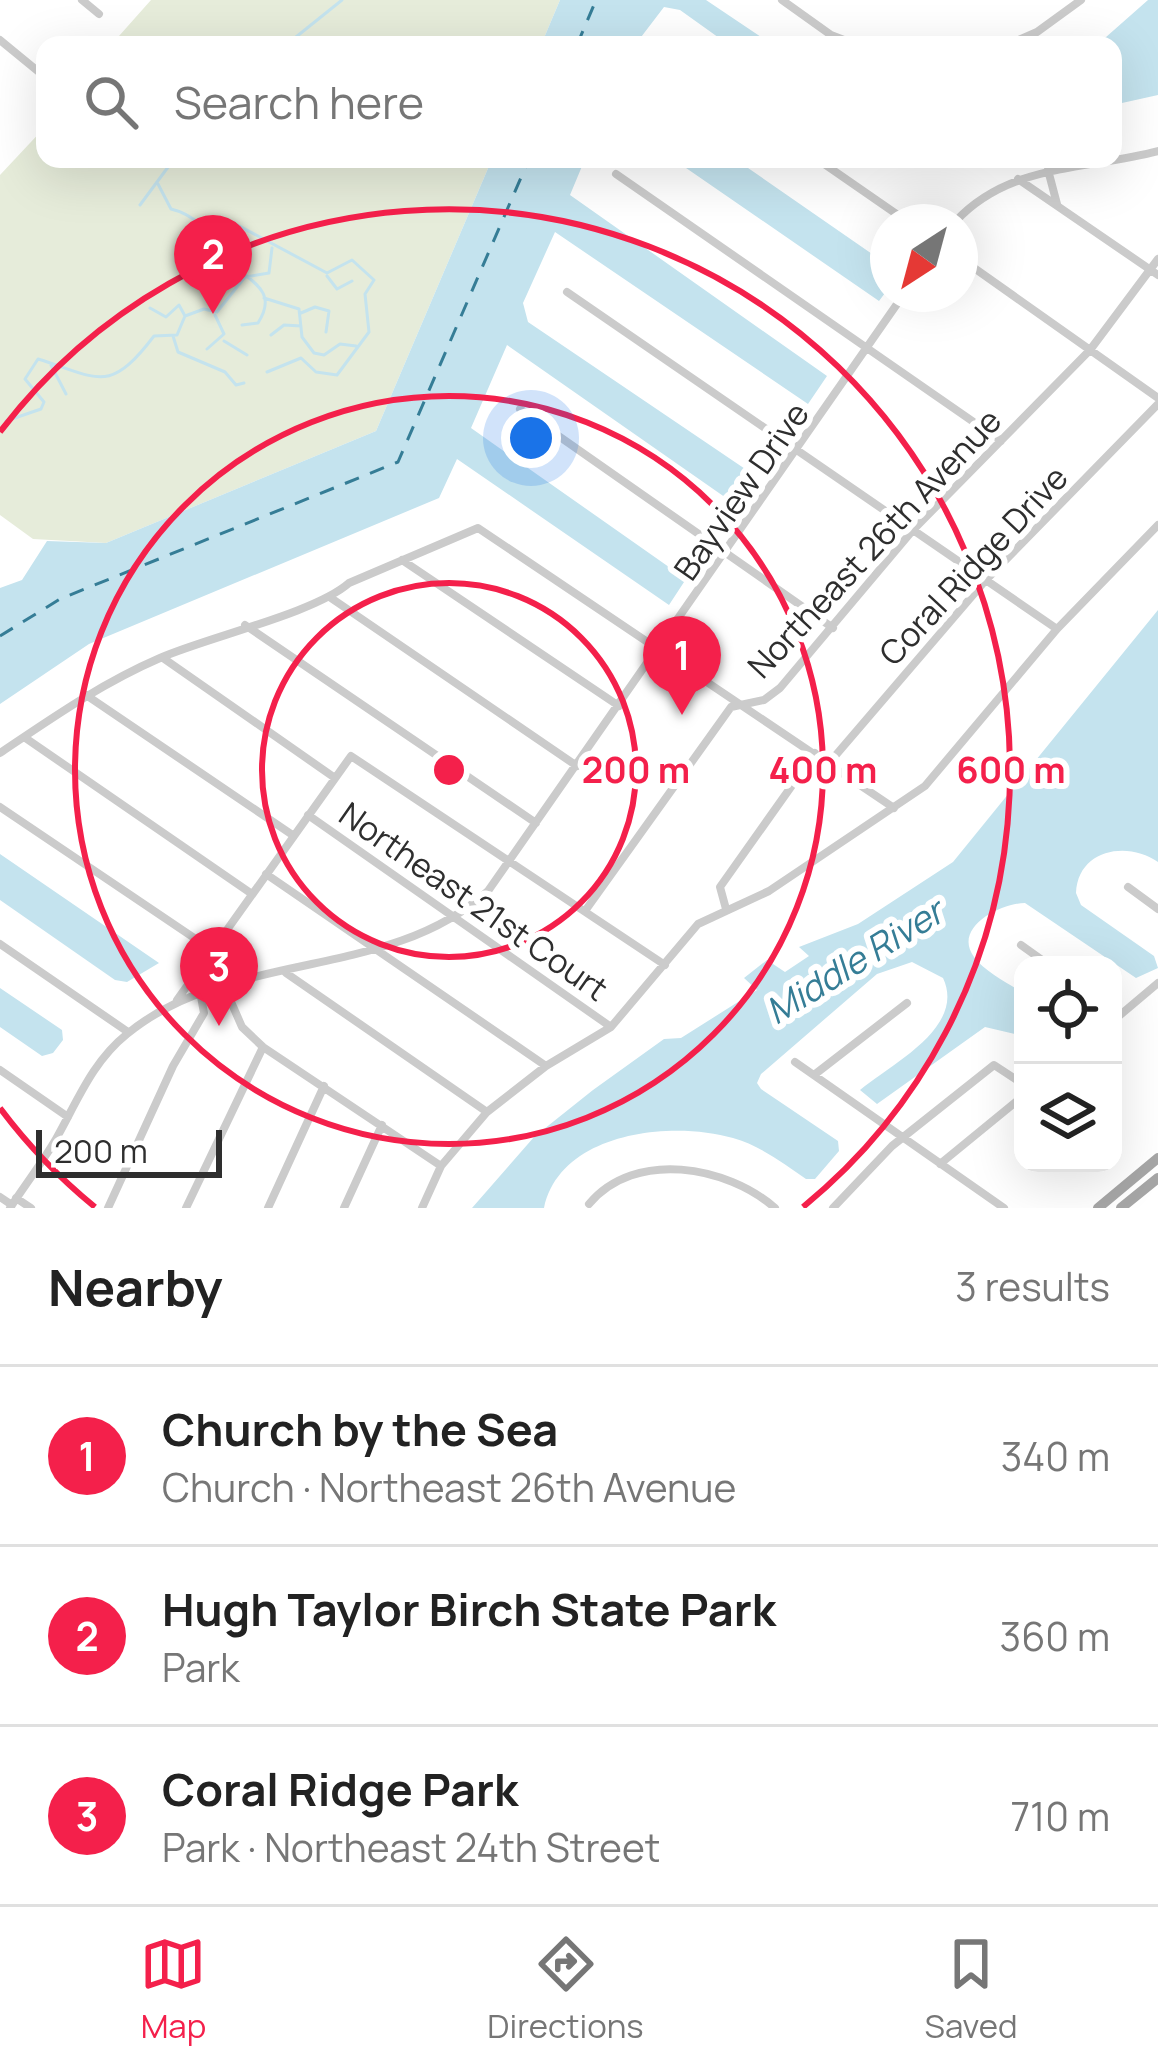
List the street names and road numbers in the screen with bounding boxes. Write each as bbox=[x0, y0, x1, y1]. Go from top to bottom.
street label: Bayview Drive bbox=[663, 393, 819, 589]
street label: Northeast 26th Avenue bbox=[737, 399, 1011, 687]
street label: Coral Ridge Drive bbox=[869, 455, 1077, 675]
street label: Northeast 21st Court bbox=[331, 791, 617, 1011]

